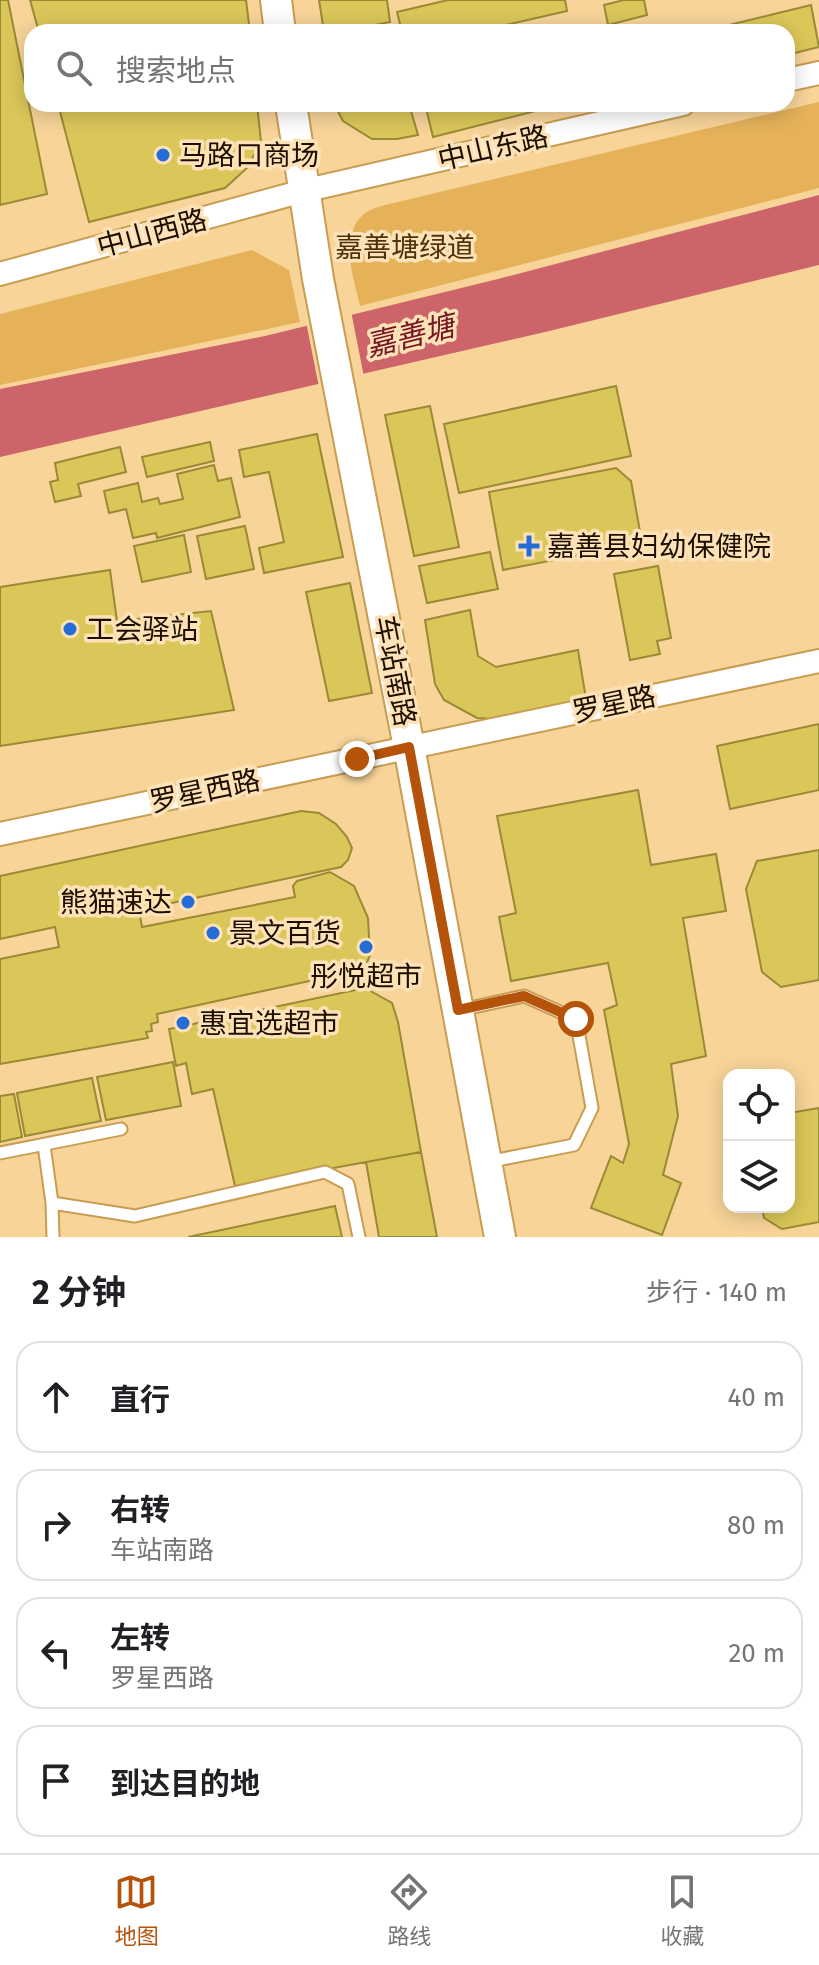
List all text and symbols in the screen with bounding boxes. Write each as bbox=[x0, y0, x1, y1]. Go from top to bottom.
search box bbox=[24, 24, 795, 112]
icon: search bbox=[52, 46, 96, 90]
text: 搜索地点 bbox=[116, 53, 236, 89]
street label: 中山东路 bbox=[435, 119, 551, 177]
place label: 马路口商场 bbox=[179, 139, 319, 172]
marker: 马路口商场 bbox=[154, 146, 172, 164]
street label: 中山西路 bbox=[94, 203, 210, 263]
park label: 嘉善塘绿道 bbox=[335, 231, 475, 264]
water label: 嘉善塘 bbox=[362, 306, 463, 364]
place label: 嘉善县妇幼保健院 bbox=[547, 530, 771, 563]
marker: 嘉善县妇幼保健院 bbox=[518, 535, 540, 557]
place label: 工会驿站 bbox=[86, 613, 198, 646]
street label: 车站南路 bbox=[368, 613, 422, 729]
marker: 工会驿站 bbox=[61, 620, 79, 638]
street label: 罗星路 bbox=[569, 679, 659, 729]
route end bbox=[339, 741, 375, 777]
street label: 罗星西路 bbox=[147, 763, 263, 819]
place label: 熊猫速达 bbox=[60, 886, 172, 919]
marker: 熊猫速达 bbox=[179, 893, 197, 911]
place label: 景文百货 bbox=[229, 917, 341, 950]
marker: 景文百货 bbox=[204, 924, 222, 942]
marker: 彤悦超市 bbox=[357, 938, 375, 956]
place label: 彤悦超市 bbox=[310, 960, 422, 993]
route start bbox=[558, 1001, 594, 1037]
place label: 惠宜选超市 bbox=[199, 1007, 339, 1040]
marker: 惠宜选超市 bbox=[174, 1014, 192, 1032]
map controls bbox=[723, 1069, 795, 1213]
button: locate bbox=[723, 1069, 795, 1141]
button: layers bbox=[723, 1141, 795, 1213]
text: 2 分钟 bbox=[32, 1272, 126, 1313]
text: 步行 · 140 m bbox=[646, 1277, 787, 1308]
icon: ahead bbox=[34, 1375, 78, 1419]
text: 直行 bbox=[110, 1382, 170, 1418]
text: 40 m bbox=[727, 1382, 785, 1413]
text: 右转 bbox=[110, 1492, 170, 1528]
icon: right bbox=[34, 1503, 78, 1547]
text: 80 m bbox=[727, 1510, 785, 1541]
text: 车站南路 bbox=[110, 1535, 214, 1566]
text: 左转 bbox=[110, 1620, 170, 1656]
icon: left bbox=[34, 1631, 78, 1675]
text: 20 m bbox=[728, 1638, 785, 1669]
text: 罗星西路 bbox=[110, 1663, 214, 1694]
icon: arrive bbox=[34, 1759, 78, 1803]
text: 到达目的地 bbox=[110, 1766, 260, 1802]
tab: 地图 bbox=[114, 1870, 159, 1950]
tab: 路线 bbox=[387, 1870, 432, 1950]
tab: 收藏 bbox=[660, 1870, 705, 1950]

